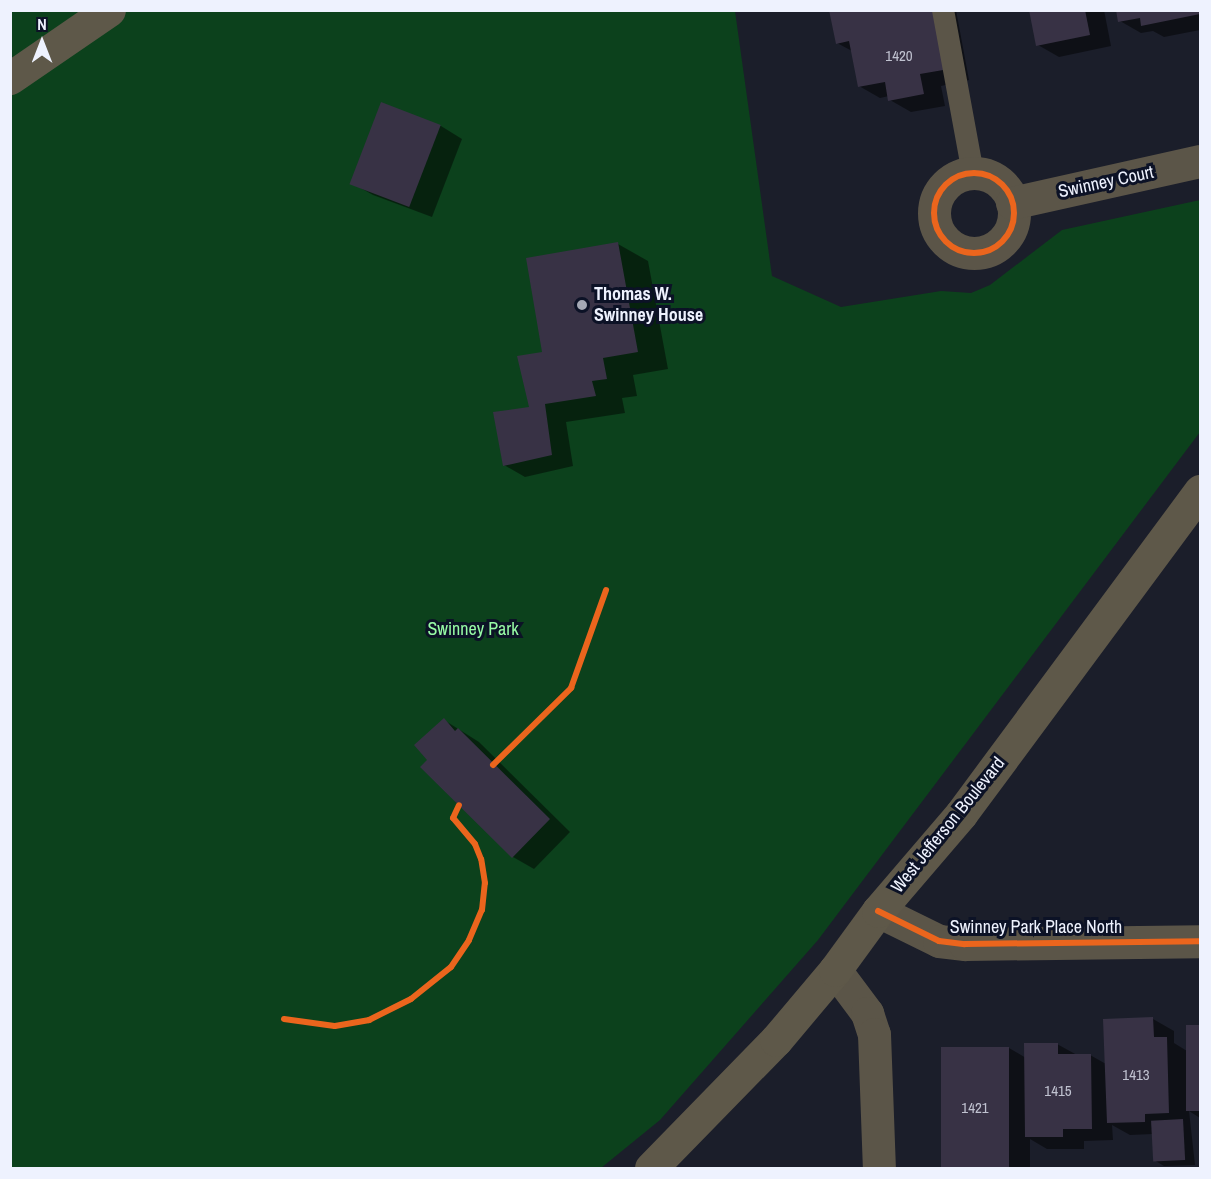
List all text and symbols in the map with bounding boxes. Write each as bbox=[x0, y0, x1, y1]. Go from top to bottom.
north arrow bbox=[12, 12, 72, 72]
text: N bbox=[37, 13, 47, 35]
house number: 1420 bbox=[885, 47, 913, 65]
street label: Swinney Court bbox=[1056, 161, 1156, 203]
place label: Thomas W. Swinney House bbox=[594, 284, 703, 326]
marker: Thomas W. Swinney House bbox=[575, 298, 589, 312]
park label: Swinney Park bbox=[427, 618, 519, 640]
street label: West Jefferson Boulevard bbox=[887, 753, 1009, 897]
street label: Swinney Park Place North bbox=[950, 916, 1122, 938]
house number: 1413 bbox=[1122, 1066, 1150, 1084]
house number: 1415 bbox=[1044, 1082, 1072, 1100]
house number: 1421 bbox=[961, 1099, 989, 1117]

